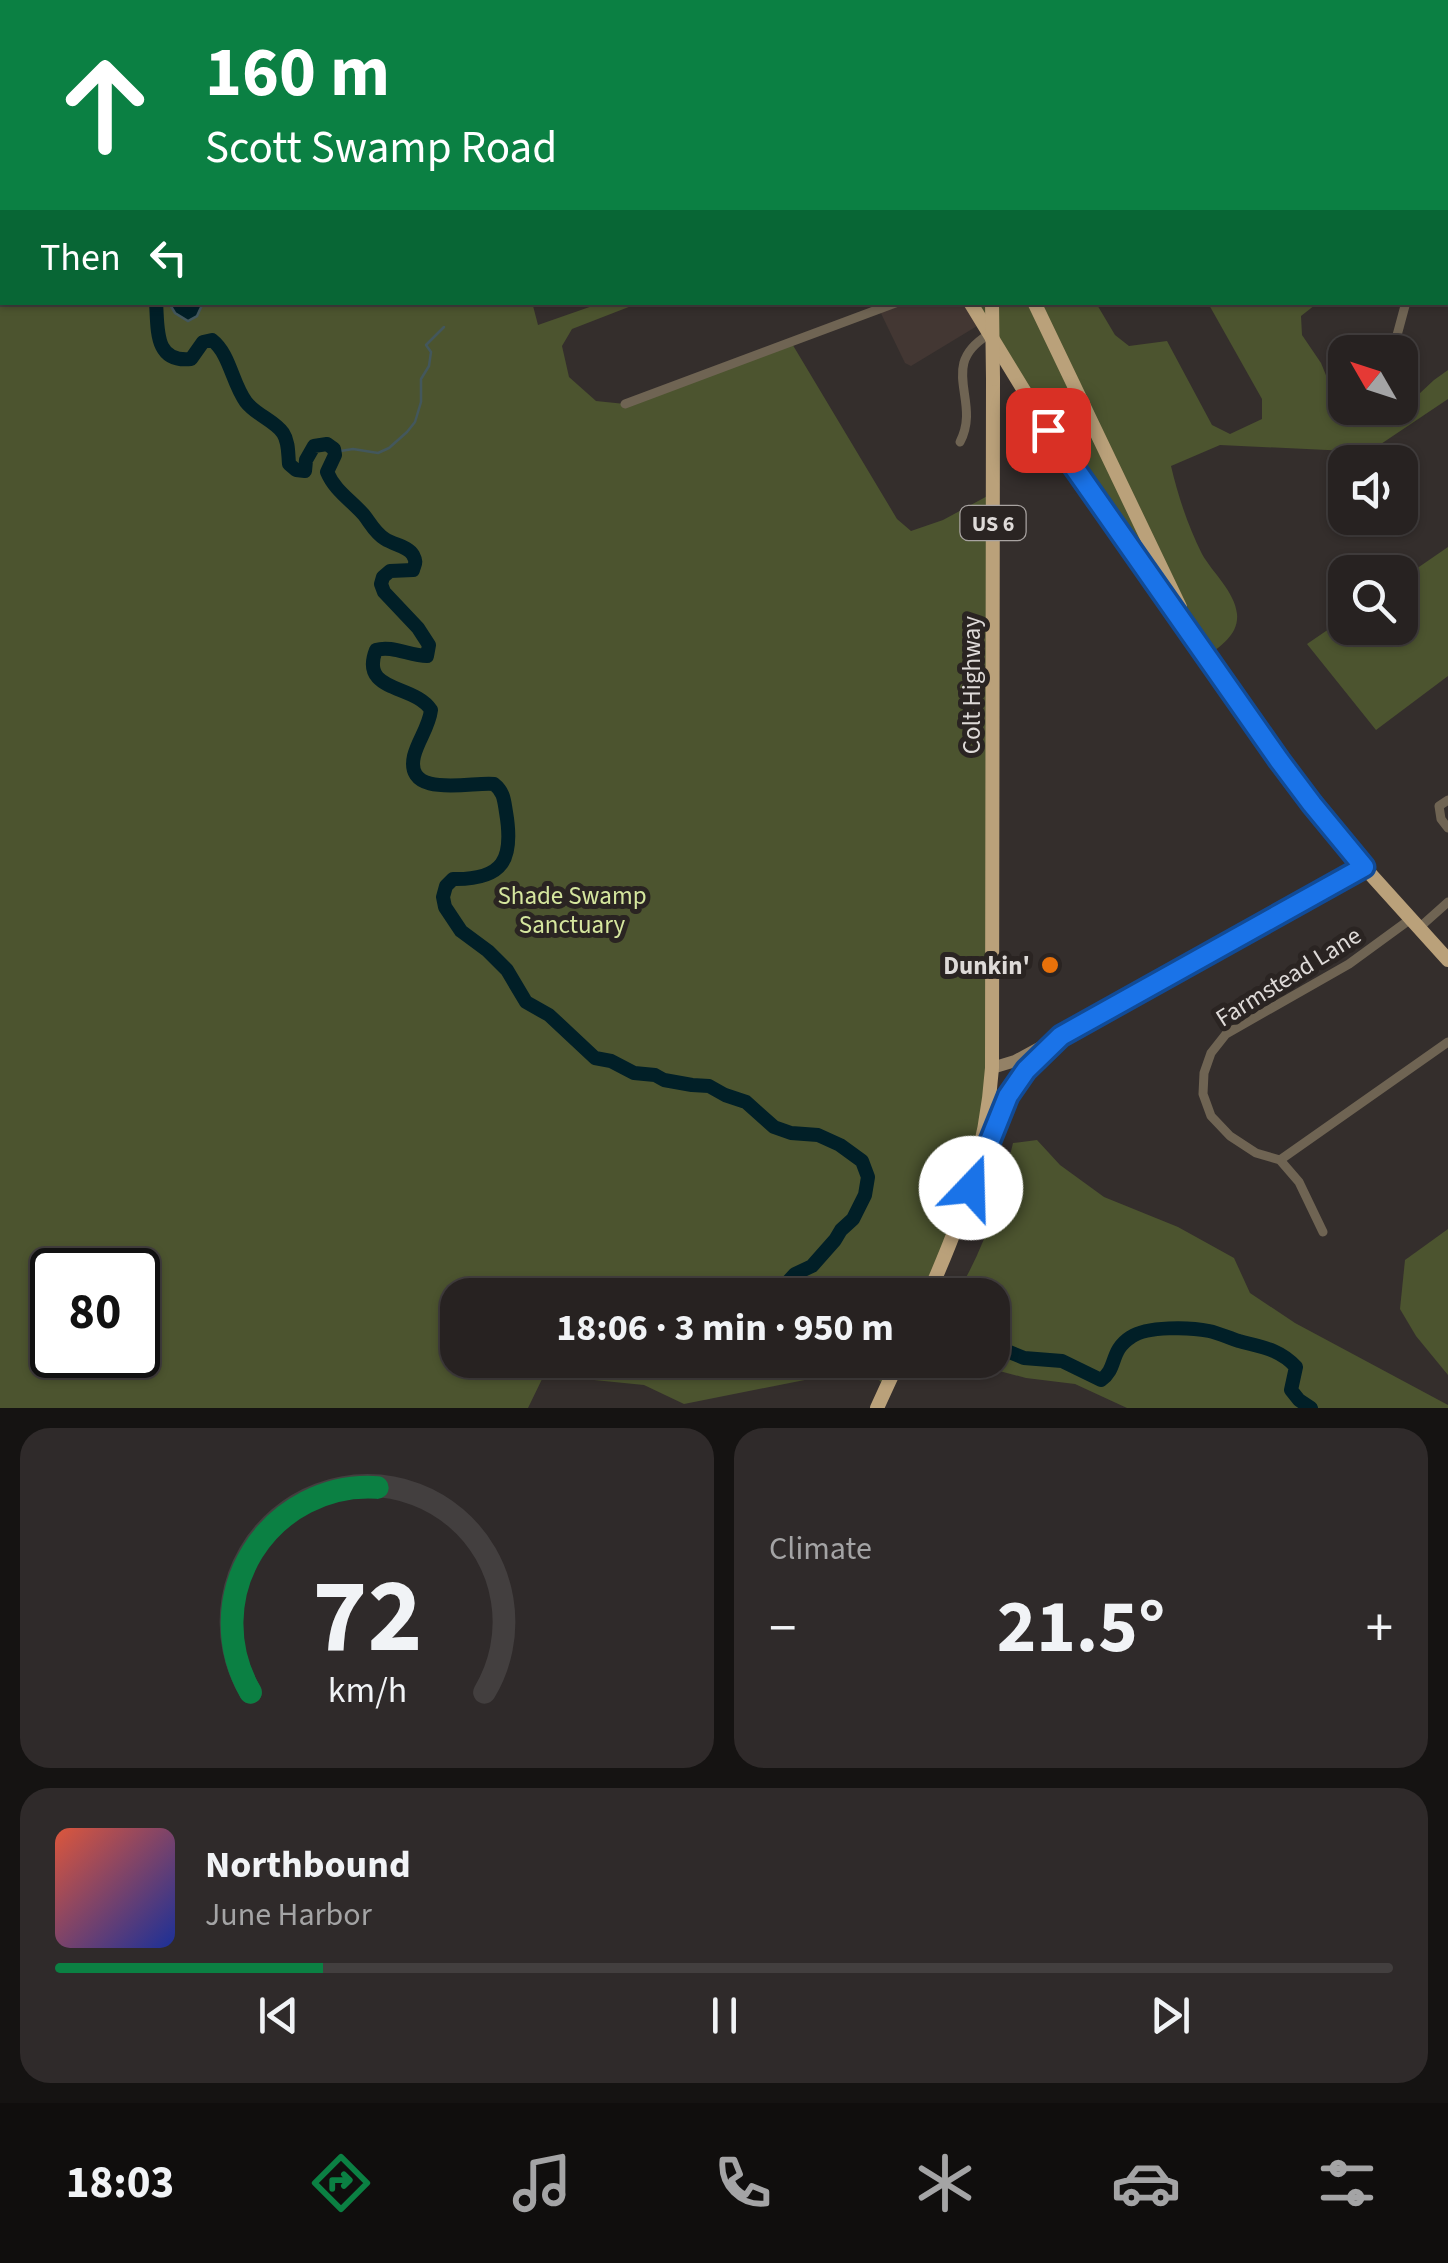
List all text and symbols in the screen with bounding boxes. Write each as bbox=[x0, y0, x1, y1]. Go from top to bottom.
text: 160 m bbox=[205, 23, 390, 123]
icon: ahead bbox=[40, 40, 170, 170]
text: Scott Swamp Road bbox=[205, 116, 557, 180]
icon: left bbox=[141, 230, 196, 285]
text: Then bbox=[40, 231, 121, 285]
north arrow bbox=[1328, 335, 1418, 425]
map controls bbox=[1328, 335, 1418, 645]
pin bbox=[1006, 388, 1091, 473]
icon: arrive bbox=[1021, 403, 1076, 458]
button: sound bbox=[1328, 445, 1418, 535]
road number: US 6 bbox=[960, 506, 1026, 540]
button: search bbox=[1328, 555, 1418, 645]
street label: Colt Highway bbox=[954, 616, 990, 754]
park label: Shade Swamp Sanctuary bbox=[497, 878, 647, 943]
street label: Farmstead Lane bbox=[1209, 918, 1368, 1036]
place label: Dunkin' bbox=[943, 948, 1030, 984]
marker: Dunkin' bbox=[1039, 954, 1061, 976]
position arrow bbox=[919, 1136, 1023, 1240]
speed limit sign: 80 bbox=[30, 1248, 160, 1378]
text: 18:06 · 3 min · 950 m bbox=[556, 1301, 894, 1355]
text: Climate bbox=[769, 1526, 872, 1572]
text: 72 bbox=[312, 1544, 422, 1692]
text: 21.5° bbox=[997, 1574, 1165, 1681]
text: − bbox=[769, 1590, 796, 1668]
text: + bbox=[1366, 1590, 1393, 1668]
text: km/h bbox=[327, 1665, 407, 1716]
text: Northbound bbox=[205, 1838, 411, 1892]
text: June Harbor bbox=[205, 1892, 372, 1938]
icon: previous bbox=[251, 1988, 306, 2043]
icon: pause bbox=[697, 1988, 752, 2043]
icon: next bbox=[1143, 1988, 1198, 2043]
icon: directions bbox=[306, 2148, 376, 2218]
icon: music bbox=[507, 2148, 577, 2218]
icon: phone bbox=[708, 2148, 778, 2218]
icon: climate bbox=[910, 2148, 980, 2218]
icon: car bbox=[1111, 2148, 1181, 2218]
icon: filters bbox=[1312, 2148, 1382, 2218]
text: 18:03 bbox=[66, 2151, 174, 2215]

